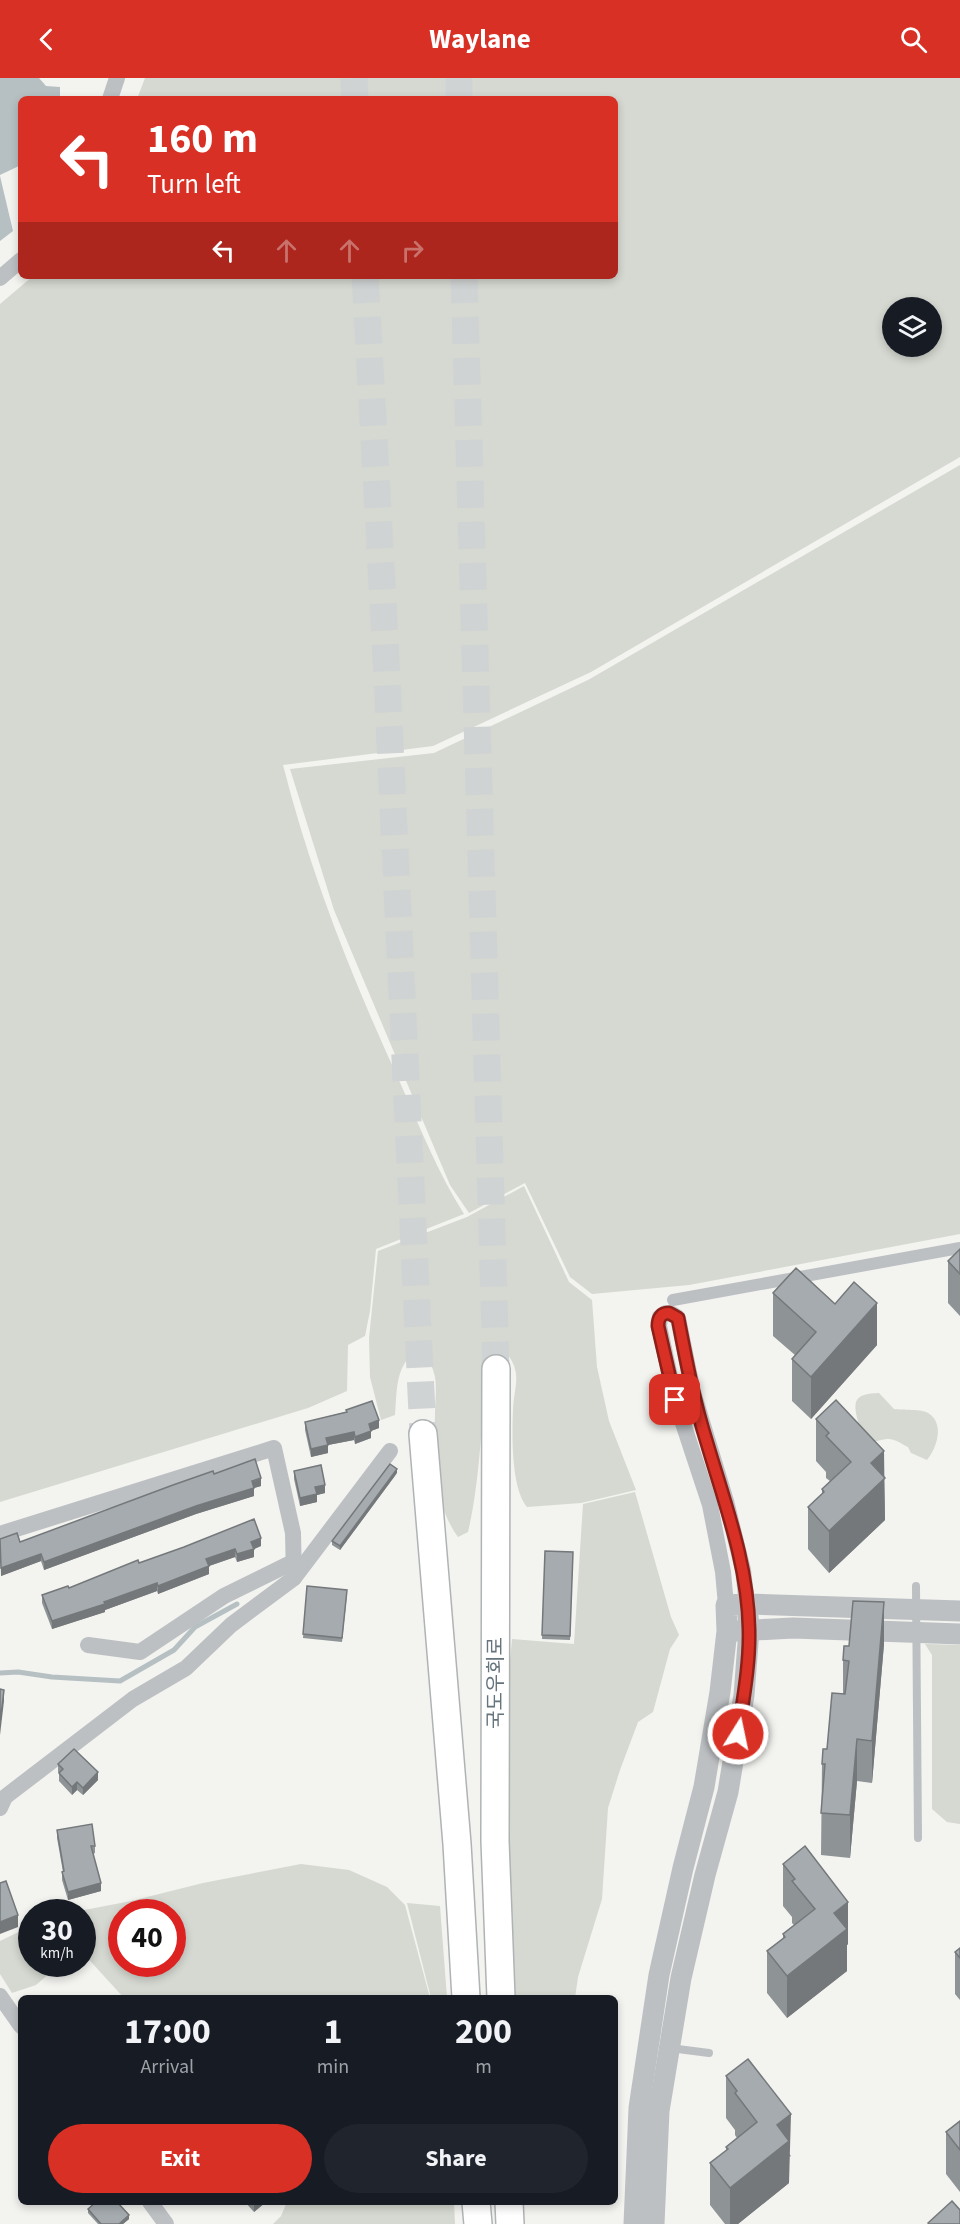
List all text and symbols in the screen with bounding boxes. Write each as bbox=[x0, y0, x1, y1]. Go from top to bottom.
text: Waylane bbox=[429, 20, 531, 59]
icon: back bbox=[30, 23, 63, 56]
icon: search bbox=[897, 23, 930, 56]
text: 160 m bbox=[147, 109, 258, 169]
icon: left bbox=[48, 120, 126, 198]
text: Turn left bbox=[147, 165, 241, 204]
icon: left bbox=[207, 234, 240, 267]
icon: ahead bbox=[270, 234, 303, 267]
icon: ahead bbox=[333, 234, 366, 267]
icon: right bbox=[396, 234, 429, 267]
map controls bbox=[882, 297, 942, 357]
button: layers bbox=[882, 297, 942, 357]
pin bbox=[649, 1374, 700, 1425]
icon: arrive bbox=[658, 1383, 691, 1416]
street label: 국도우회로 bbox=[482, 1637, 510, 1729]
position arrow bbox=[706, 1702, 770, 1766]
speed limit sign: 40 bbox=[108, 1899, 186, 1977]
text: 30 bbox=[41, 1909, 73, 1952]
text: km/h bbox=[40, 1943, 74, 1964]
text: 17:00 bbox=[124, 2006, 211, 2057]
text: 1 bbox=[323, 2006, 342, 2057]
text: 200 bbox=[455, 2006, 512, 2057]
text: Arrival bbox=[140, 2053, 194, 2081]
text: min bbox=[317, 2053, 349, 2081]
text: m bbox=[475, 2053, 492, 2081]
button: Exit bbox=[48, 2124, 312, 2193]
button: Share bbox=[324, 2124, 588, 2193]

